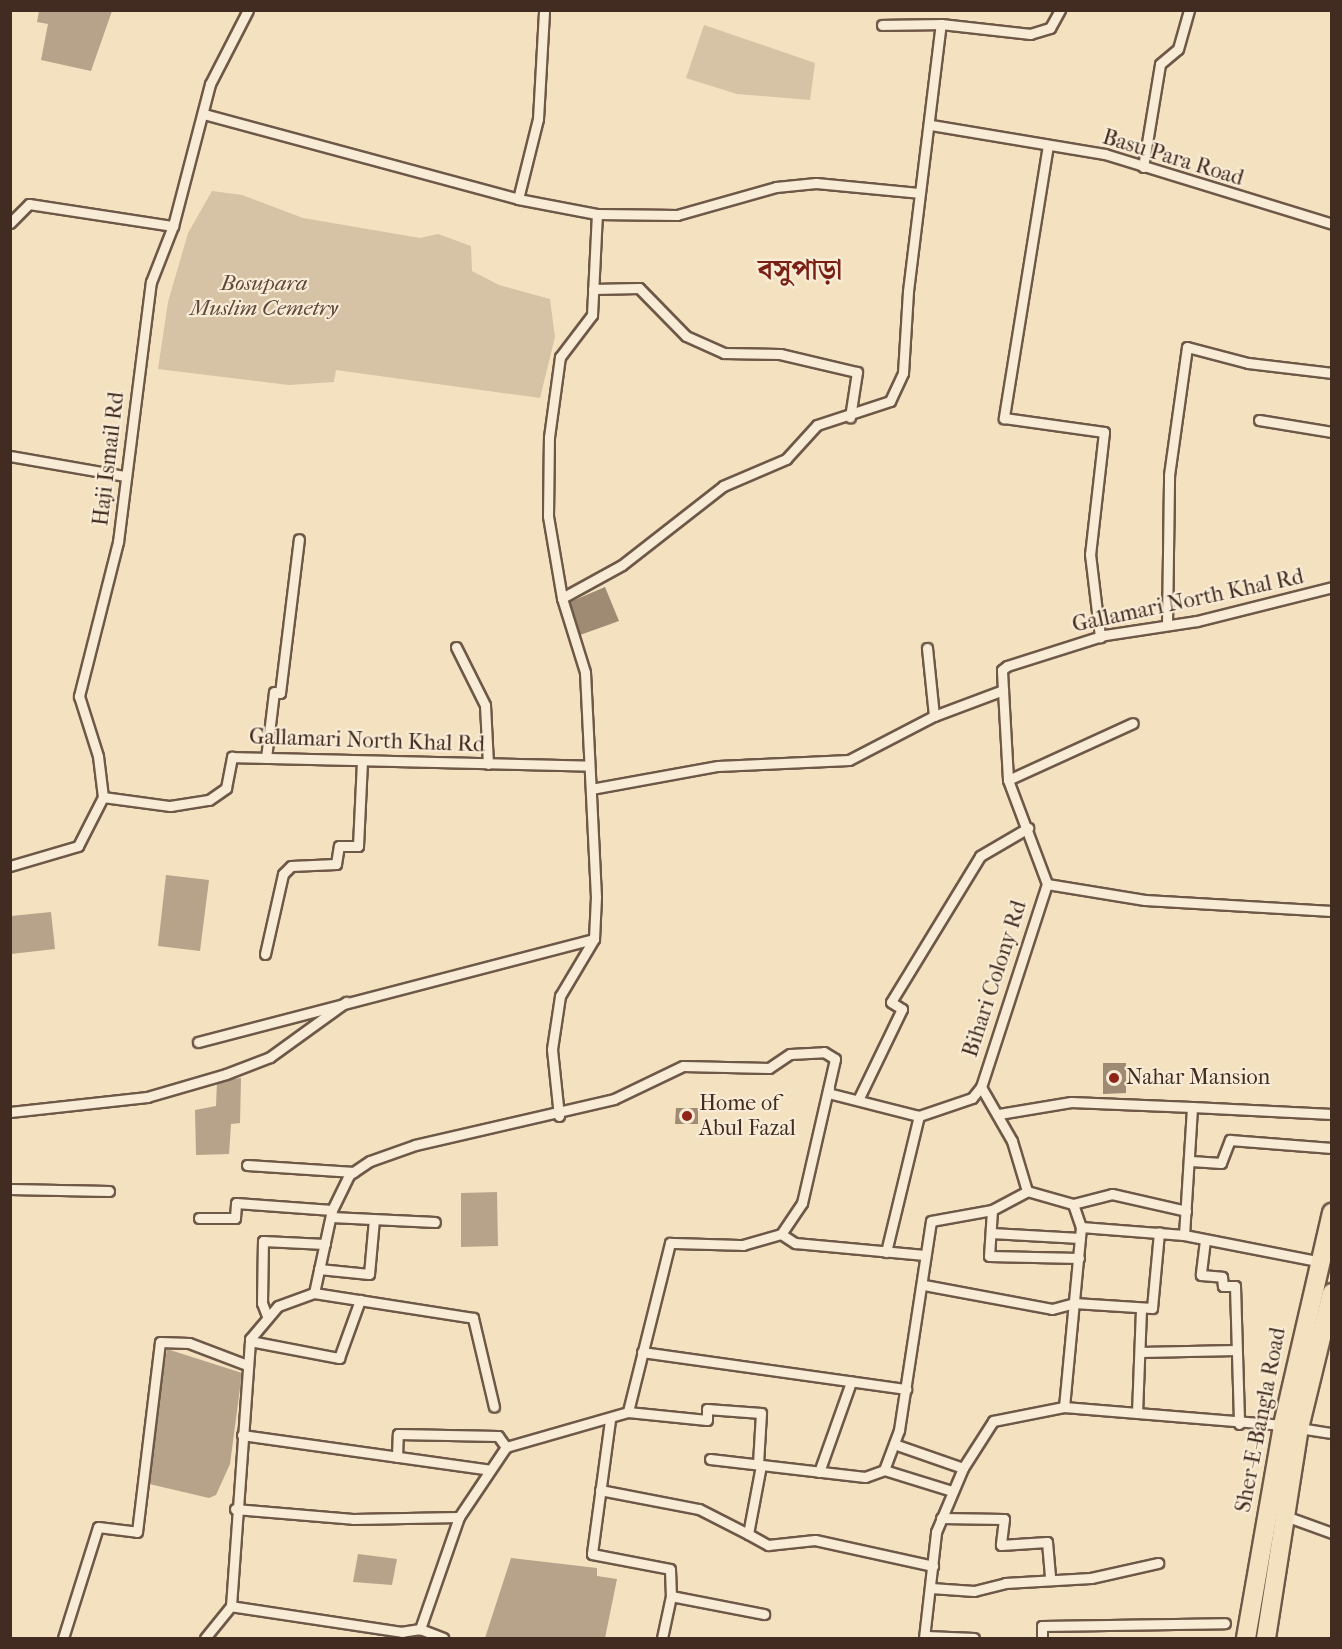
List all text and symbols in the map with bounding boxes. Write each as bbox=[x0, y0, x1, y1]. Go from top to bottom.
street label: Basu Para Road bbox=[1099, 124, 1247, 192]
district label: বসুপাড়া bbox=[758, 253, 842, 287]
park label: Bosupara Muslim Cemetry bbox=[190, 270, 338, 322]
street label: Haji Ismail Rd bbox=[88, 391, 130, 527]
street label: Gallamari North Khal Rd bbox=[1070, 564, 1306, 638]
street label: Gallamari North Khal Rd bbox=[249, 724, 485, 758]
street label: Bihari Colony Rd bbox=[957, 897, 1033, 1061]
place label: Nahar Mansion bbox=[1126, 1065, 1270, 1091]
marker: Nahar Mansion bbox=[1107, 1071, 1121, 1085]
place label: Home of Abul Fazal bbox=[699, 1090, 796, 1142]
marker: Home of Abul Fazal bbox=[680, 1109, 694, 1123]
street label: Sher-E-Bangla Road bbox=[1230, 1325, 1292, 1515]

